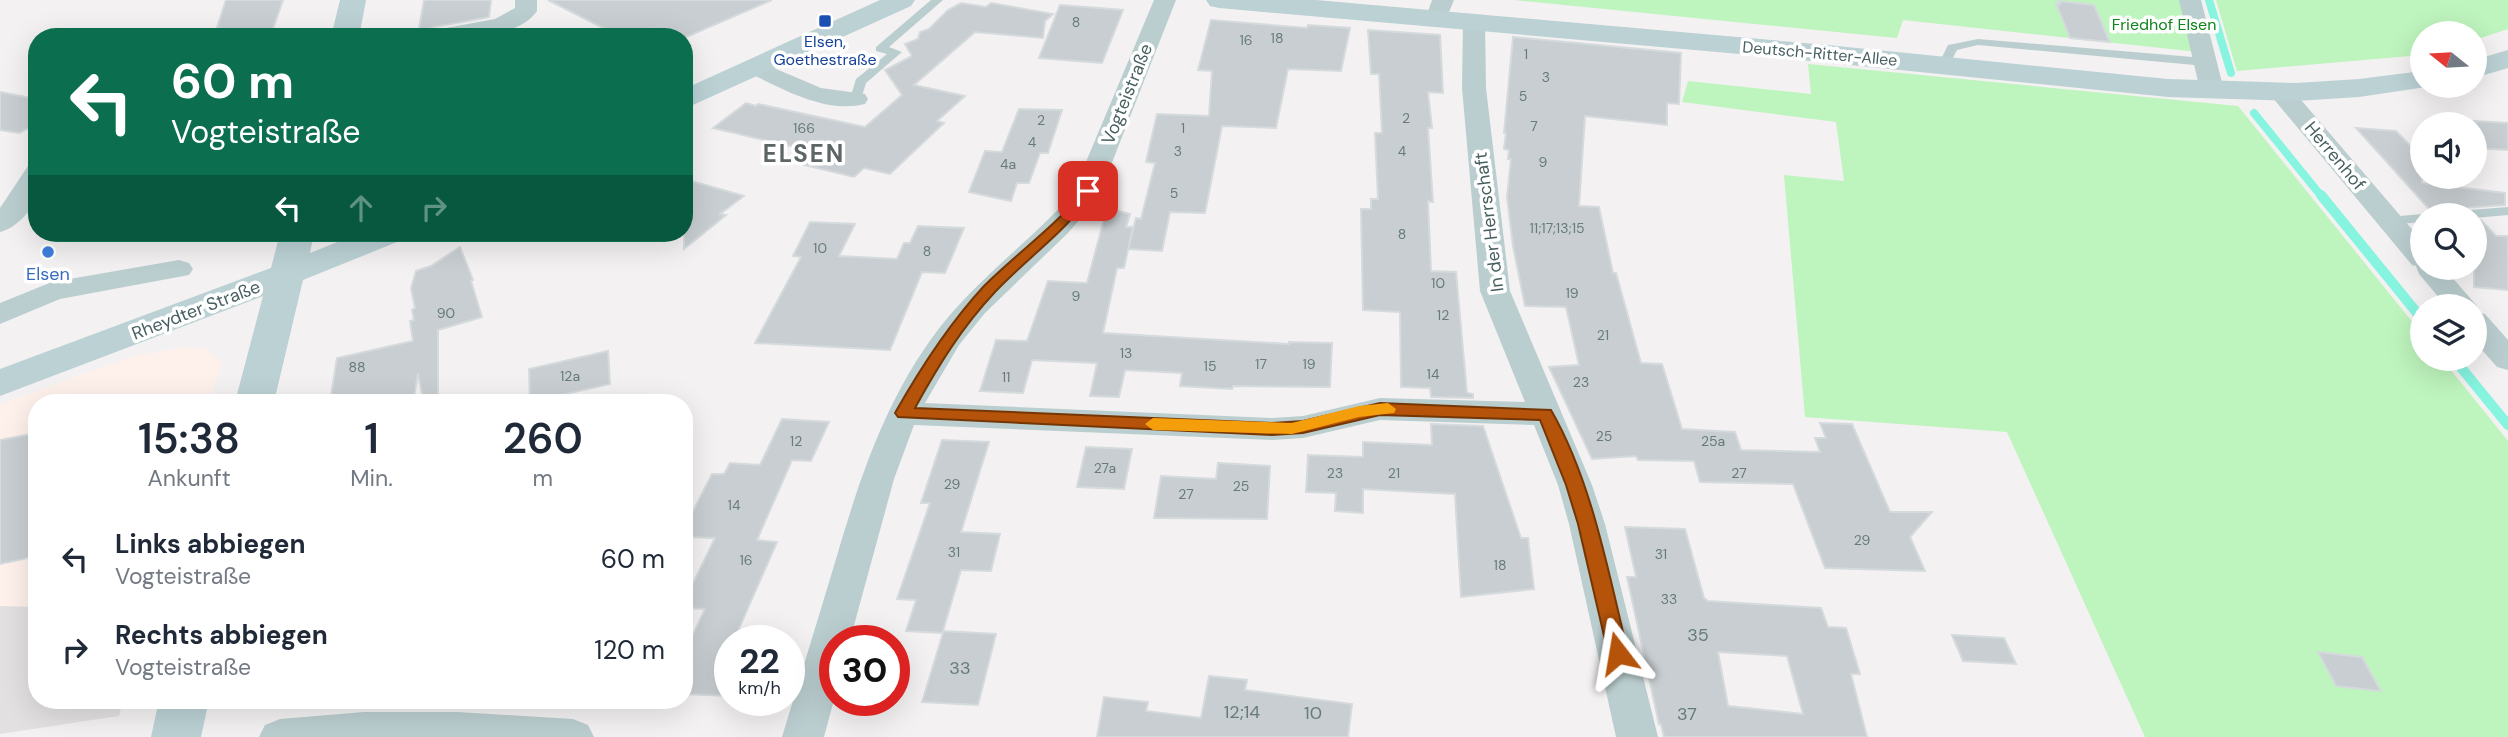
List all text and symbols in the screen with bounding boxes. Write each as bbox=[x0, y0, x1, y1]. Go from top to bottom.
marker: Elsen, Goethestraße bbox=[817, 13, 833, 29]
house number: 8 bbox=[1072, 13, 1080, 31]
park label: Friedhof Elsen bbox=[2112, 14, 2216, 35]
north arrow bbox=[2410, 21, 2487, 98]
map controls bbox=[2410, 21, 2487, 371]
house number: 18 bbox=[1271, 29, 1283, 47]
place label: Elsen, Goethestraße bbox=[773, 31, 877, 70]
house number: 16 bbox=[1239, 31, 1253, 49]
street label: Deutsch-Ritter-Allee bbox=[1742, 36, 1898, 71]
street label: Vogteistraße bbox=[1096, 40, 1158, 148]
house number: 1 bbox=[1524, 45, 1528, 63]
text: 60 m bbox=[171, 49, 294, 113]
icon: left bbox=[56, 56, 147, 147]
house number: 3 bbox=[1542, 68, 1550, 86]
house number: 5 bbox=[1519, 87, 1527, 105]
house number: 2 bbox=[1402, 109, 1410, 127]
text: Vogteistraße bbox=[171, 111, 360, 153]
house number: 2 bbox=[1037, 111, 1045, 129]
button: sound bbox=[2410, 112, 2487, 189]
street label: Herrenhof bbox=[2299, 116, 2371, 196]
house number: 7 bbox=[1530, 117, 1538, 135]
house number: 166 bbox=[793, 119, 815, 137]
house number: 1 bbox=[1181, 119, 1185, 137]
house number: 4 bbox=[1028, 133, 1037, 151]
district label: ELSEN bbox=[763, 138, 845, 169]
house number: 3 bbox=[1174, 142, 1182, 160]
house number: 4 bbox=[1398, 142, 1407, 160]
street label: In der Herrschaft bbox=[1469, 151, 1509, 293]
house number: 9 bbox=[1539, 153, 1548, 171]
house number: 4a bbox=[1000, 155, 1016, 173]
pin bbox=[1058, 161, 1118, 221]
icon: arrive bbox=[1069, 172, 1107, 210]
house number: 5 bbox=[1170, 184, 1178, 202]
icon: left bbox=[269, 189, 307, 227]
icon: ahead bbox=[342, 189, 380, 227]
icon: right bbox=[415, 189, 453, 227]
button: search bbox=[2410, 203, 2487, 280]
house number: 11;17;13;15 bbox=[1529, 219, 1585, 237]
house number: 8 bbox=[1398, 225, 1406, 243]
house number: 10 bbox=[813, 239, 827, 257]
house number: 8 bbox=[923, 242, 931, 260]
marker: Elsen bbox=[40, 244, 56, 260]
place label: Elsen bbox=[26, 262, 70, 286]
street label: Rheydter Straße bbox=[128, 274, 264, 346]
house number: 10 bbox=[1431, 274, 1445, 292]
house number: 19 bbox=[1565, 284, 1579, 302]
house number: 9 bbox=[1072, 287, 1081, 305]
button: layers bbox=[2410, 294, 2487, 371]
house number: 90 bbox=[437, 304, 455, 322]
house number: 12 bbox=[1437, 306, 1449, 324]
house number: 21 bbox=[1597, 326, 1609, 344]
house number: 13 bbox=[1120, 344, 1132, 362]
house number: 17 bbox=[1255, 355, 1267, 373]
house number: 19 bbox=[1302, 355, 1316, 373]
house number: 15 bbox=[1204, 357, 1216, 375]
house number: 88 bbox=[348, 358, 366, 376]
house number: 14 bbox=[1427, 365, 1440, 383]
house number: 12a bbox=[560, 367, 580, 385]
house number: 11 bbox=[1002, 368, 1010, 386]
house number: 23 bbox=[1573, 373, 1589, 391]
text: 15:38 bbox=[138, 411, 240, 466]
text: 1 bbox=[364, 411, 379, 466]
text: 260 bbox=[503, 411, 583, 466]
house number: 25 bbox=[1596, 427, 1612, 445]
house number: 12 bbox=[790, 432, 802, 450]
house number: 25a bbox=[1701, 432, 1725, 450]
house number: 27a bbox=[1094, 459, 1116, 477]
text: Ankunft bbox=[147, 463, 231, 493]
text: Min. bbox=[350, 463, 393, 493]
text: m bbox=[533, 463, 553, 493]
house number: 23 bbox=[1327, 464, 1343, 482]
house number: 21 bbox=[1388, 464, 1400, 482]
house number: 27 bbox=[1731, 464, 1747, 482]
house number: 29 bbox=[944, 475, 961, 493]
house number: 25 bbox=[1233, 477, 1249, 495]
house number: 27 bbox=[1178, 485, 1194, 503]
house number: 14 bbox=[728, 496, 741, 514]
text: Links abbiegen bbox=[115, 527, 305, 561]
house number: 29 bbox=[1854, 531, 1871, 549]
icon: left bbox=[56, 540, 94, 578]
text: 60 m bbox=[601, 542, 665, 576]
house number: 31 bbox=[948, 543, 960, 561]
house number: 31 bbox=[1655, 545, 1667, 563]
house number: 16 bbox=[739, 551, 753, 569]
house number: 18 bbox=[1494, 556, 1506, 574]
text: Vogteistraße bbox=[115, 561, 251, 591]
house number: 33 bbox=[1661, 590, 1677, 608]
position arrow bbox=[1581, 616, 1655, 690]
text: Rechts abbiegen bbox=[115, 618, 328, 652]
house number: 35 bbox=[1687, 623, 1709, 647]
speed limit sign: 30 bbox=[819, 625, 910, 716]
icon: right bbox=[56, 631, 94, 669]
text: 120 m bbox=[594, 633, 665, 667]
text: 22 bbox=[739, 638, 780, 684]
text: Vogteistraße bbox=[115, 652, 251, 682]
house number: 33 bbox=[949, 656, 971, 680]
text: km/h bbox=[738, 676, 781, 700]
house number: 12;14 bbox=[1224, 700, 1260, 724]
house number: 10 bbox=[1304, 701, 1322, 725]
house number: 37 bbox=[1677, 702, 1697, 726]

